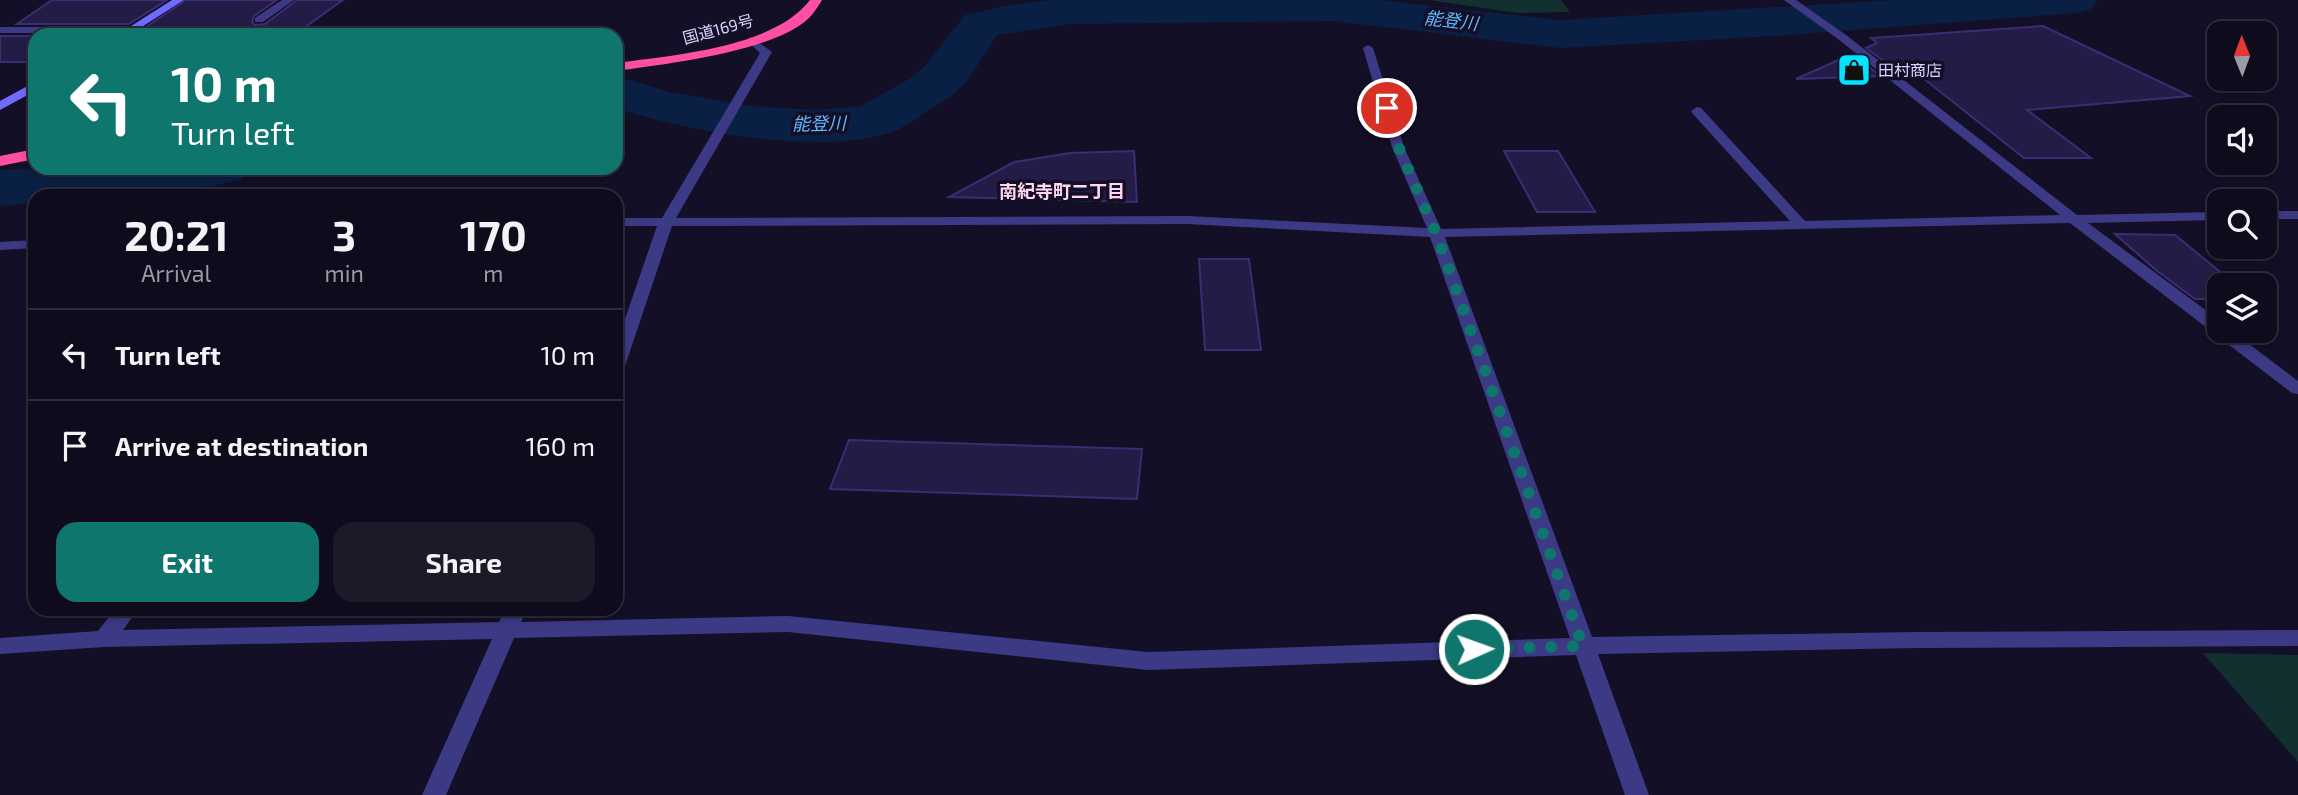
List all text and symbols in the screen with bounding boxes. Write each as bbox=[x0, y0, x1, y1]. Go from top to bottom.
water label: 能登川 bbox=[1423, 6, 1481, 34]
street label: 国道169号 bbox=[680, 10, 755, 47]
north arrow bbox=[2207, 21, 2277, 91]
map controls bbox=[2207, 21, 2277, 343]
shop icon: 田村商店 bbox=[1835, 51, 1873, 89]
text: 10 m bbox=[171, 53, 277, 112]
icon: left bbox=[56, 56, 147, 147]
place label: 田村商店 bbox=[1878, 60, 1942, 79]
pin bbox=[1357, 78, 1417, 138]
icon: arrive bbox=[1368, 89, 1406, 127]
button: sound bbox=[2207, 105, 2277, 175]
water label: 能登川 bbox=[792, 111, 848, 134]
text: Turn left bbox=[171, 113, 295, 151]
district label: 南紀寺町二丁目 bbox=[999, 180, 1125, 202]
button: search bbox=[2207, 189, 2277, 259]
text: 20:21 bbox=[124, 209, 228, 259]
text: 3 bbox=[332, 209, 356, 259]
text: 170 bbox=[460, 209, 527, 259]
text: Arrival bbox=[141, 259, 211, 287]
text: min bbox=[325, 259, 364, 287]
text: m bbox=[483, 259, 503, 287]
button: layers bbox=[2207, 273, 2277, 343]
icon: left bbox=[56, 336, 94, 374]
text: Turn left bbox=[115, 339, 221, 370]
text: 10 m bbox=[540, 339, 595, 370]
icon: arrive bbox=[56, 427, 94, 465]
text: Arrive at destination bbox=[115, 430, 368, 461]
text: 160 m bbox=[526, 430, 595, 461]
button: Exit bbox=[56, 522, 319, 602]
button: Share bbox=[333, 522, 595, 602]
position arrow bbox=[1437, 612, 1511, 686]

